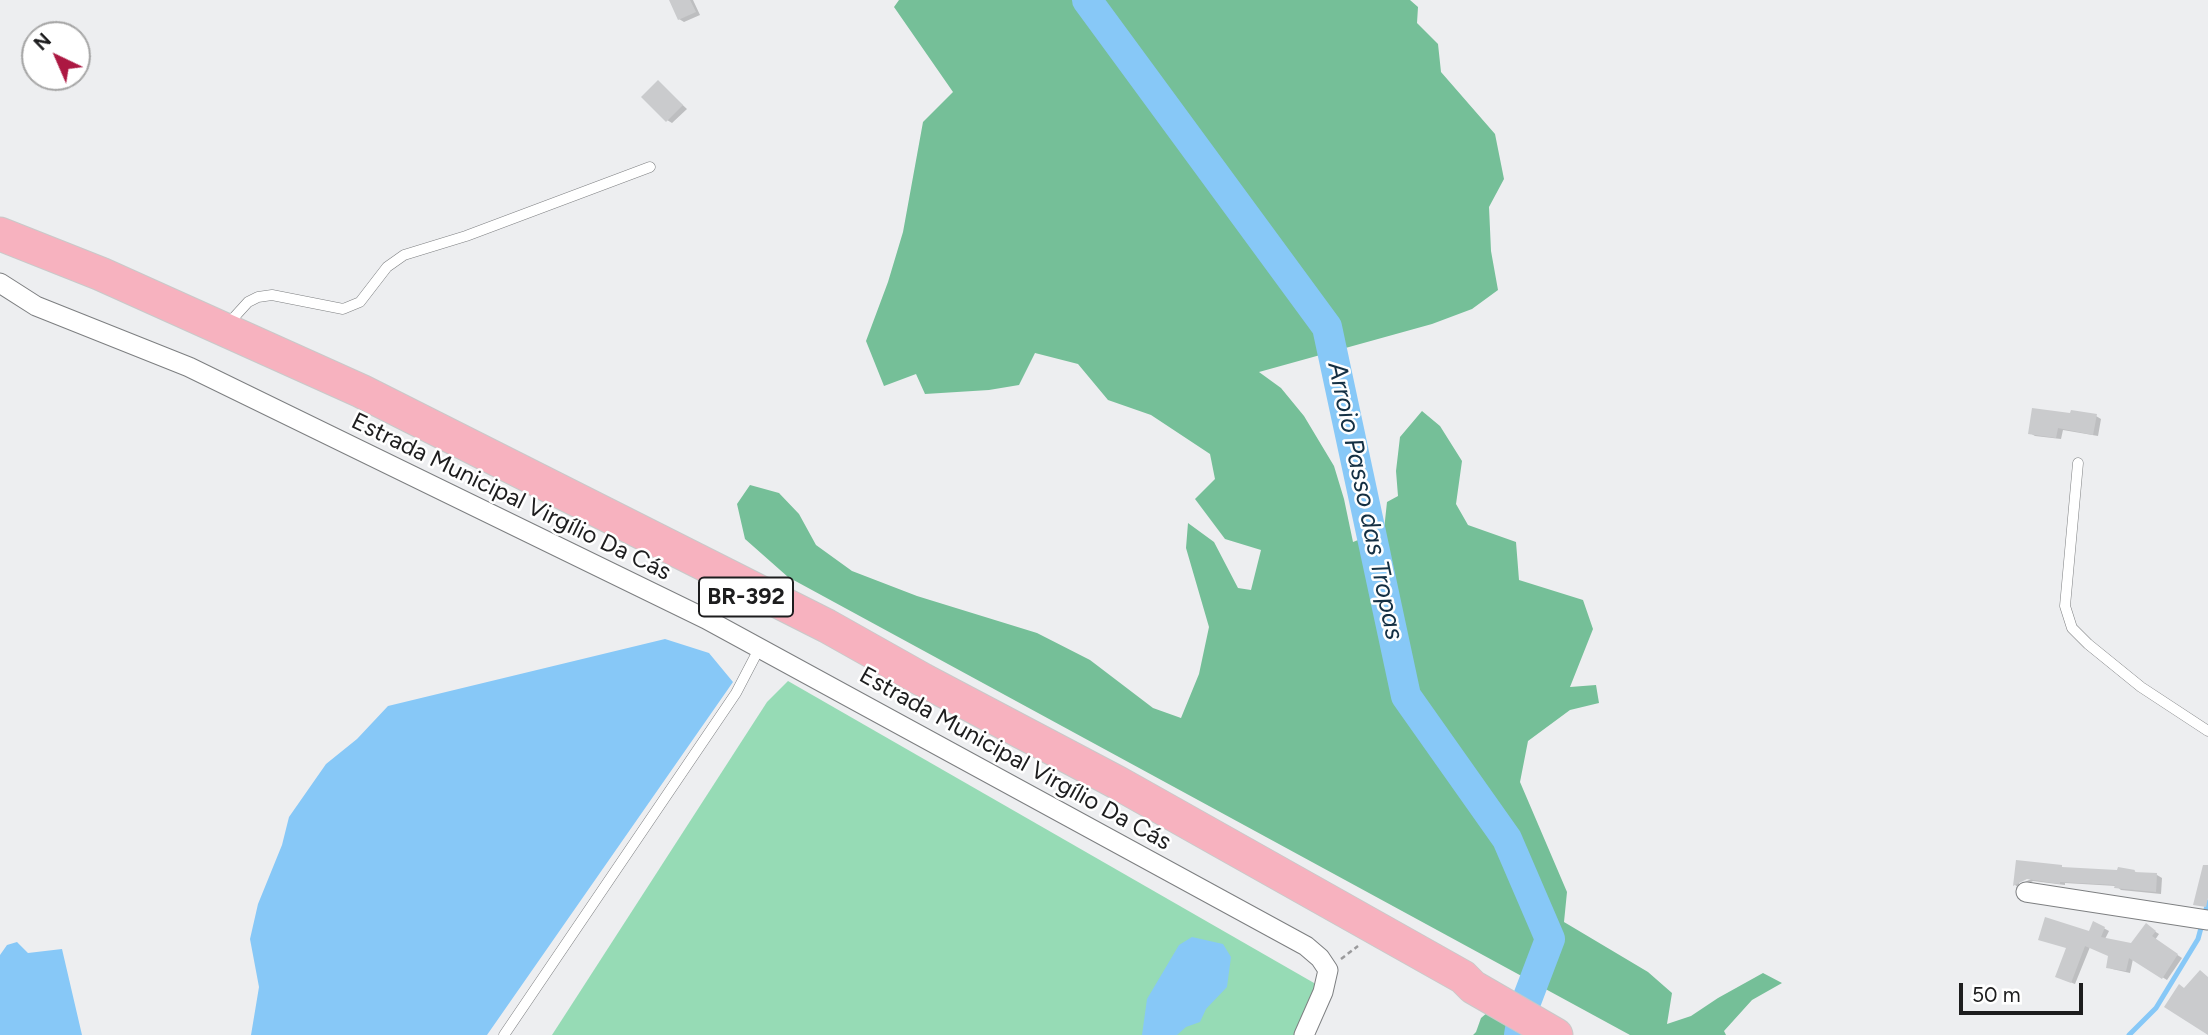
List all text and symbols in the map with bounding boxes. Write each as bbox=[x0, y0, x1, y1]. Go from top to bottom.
north arrow bbox=[21, 21, 91, 91]
text: N bbox=[29, 29, 56, 55]
water label: Arroio Passo das Tropas bbox=[1320, 359, 1410, 643]
street label: Estrada Municipal Virgílio Da Cás bbox=[347, 407, 675, 587]
road number: BR-392 bbox=[699, 578, 793, 617]
street label: Estrada Municipal Virgílio Da Cás bbox=[854, 661, 1176, 857]
scale bar bbox=[1963, 968, 2087, 1012]
text: 50 m bbox=[1972, 982, 2021, 1007]

